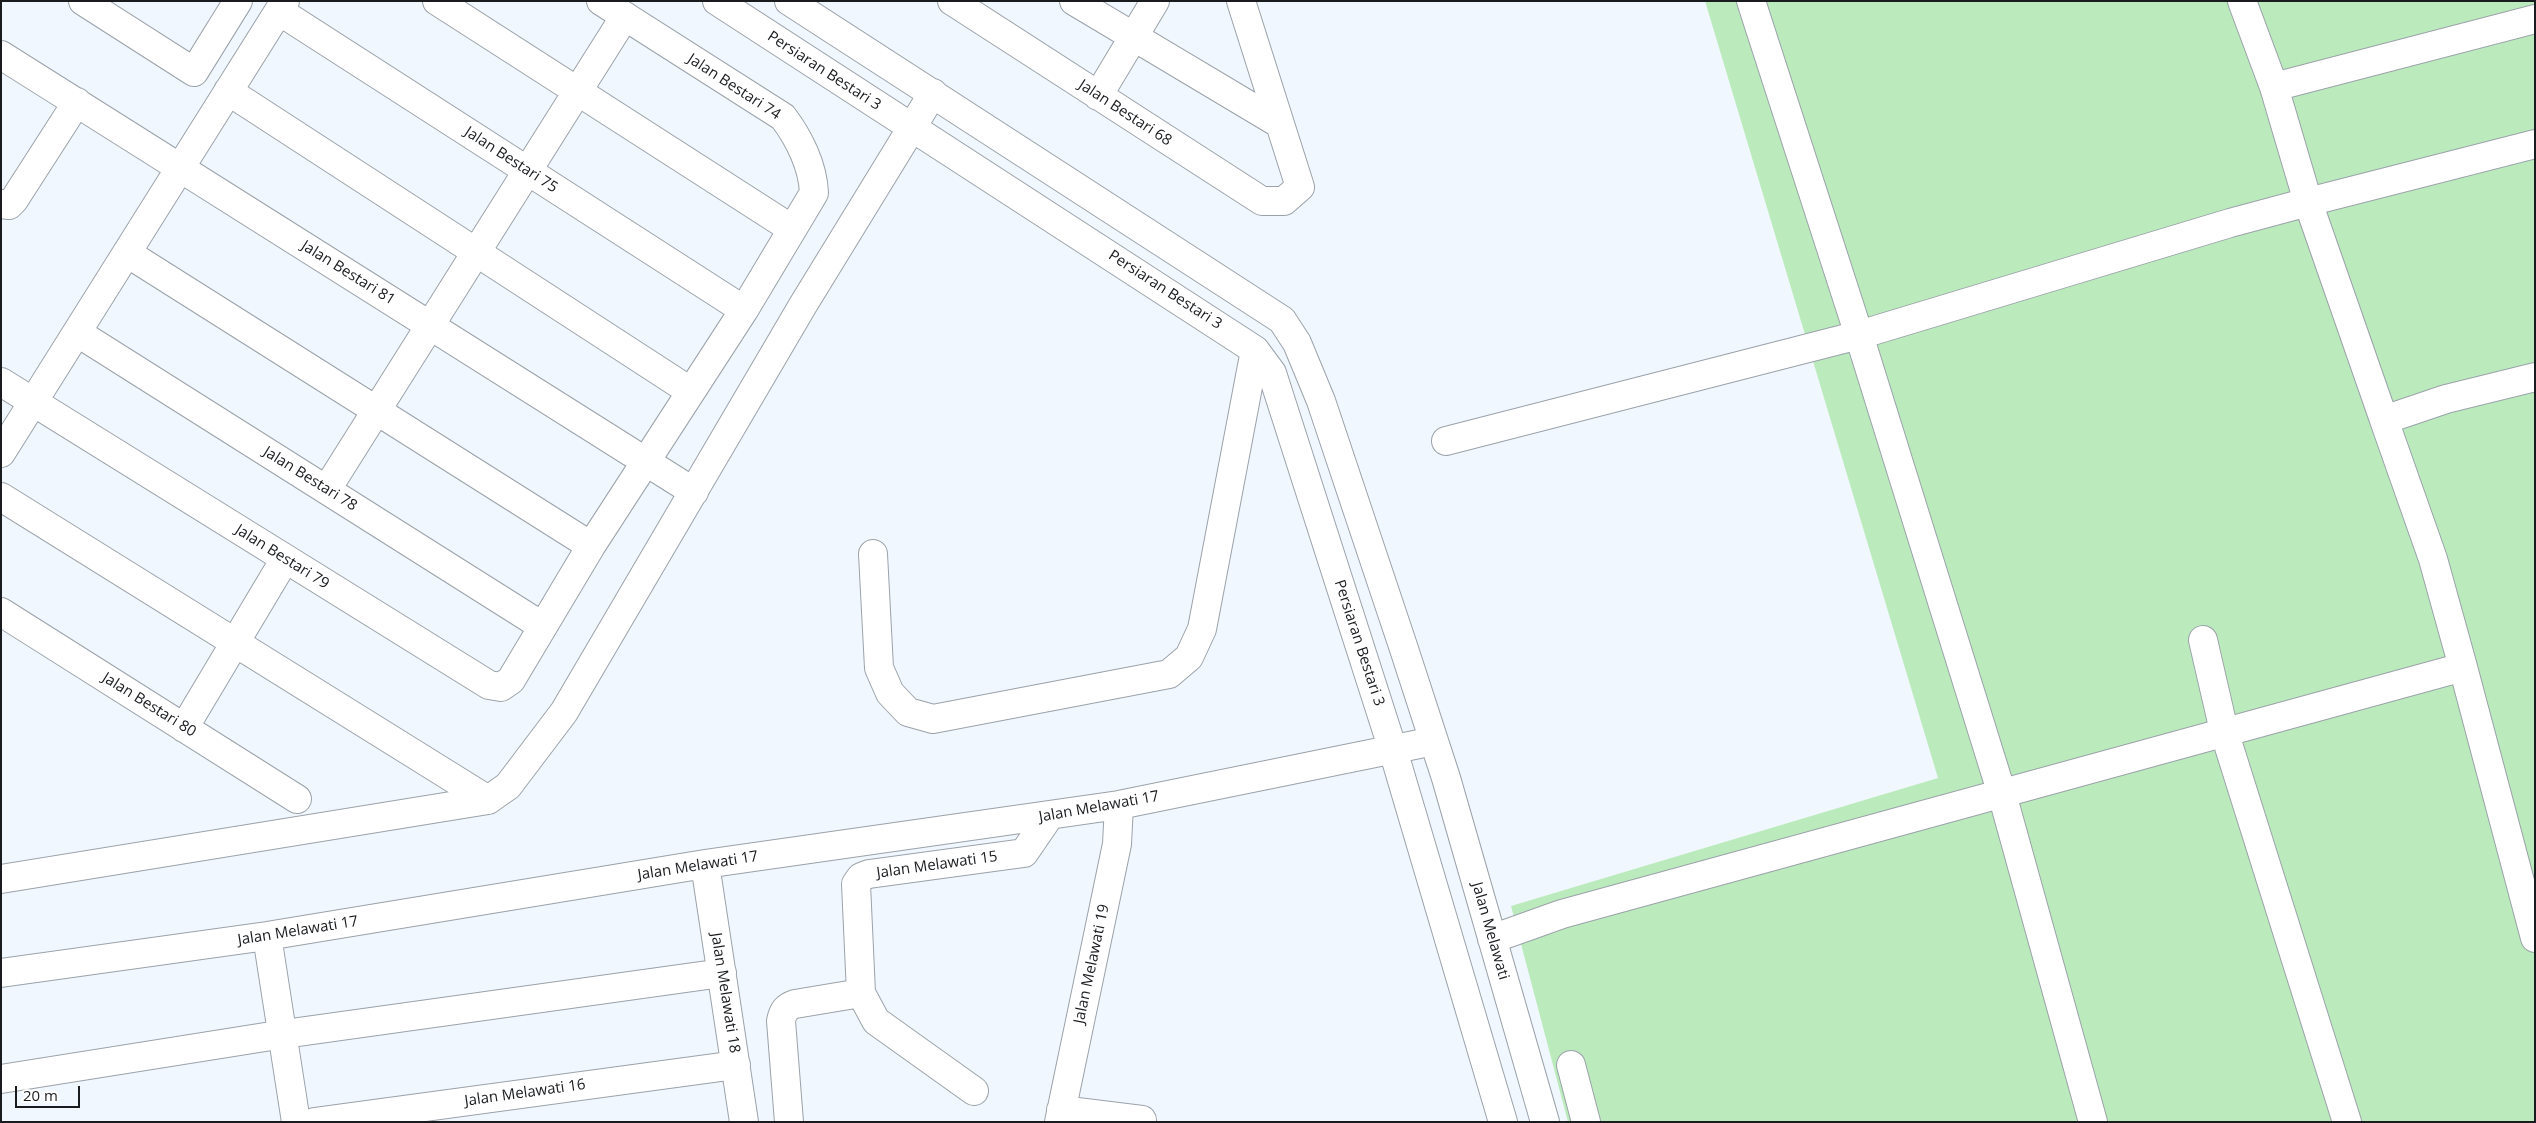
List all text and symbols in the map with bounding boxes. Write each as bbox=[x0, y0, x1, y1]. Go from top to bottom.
street label: Persiaran Bestari 3 bbox=[764, 28, 884, 114]
street label: Jalan Bestari 74 bbox=[684, 50, 784, 124]
street label: Jalan Bestari 68 bbox=[1075, 76, 1175, 150]
street label: Jalan Bestari 75 bbox=[461, 123, 561, 197]
street label: Jalan Bestari 81 bbox=[298, 237, 398, 309]
street label: Persiaran Bestari 3 bbox=[1105, 247, 1225, 333]
street label: Jalan Bestari 78 bbox=[260, 443, 360, 515]
street label: Jalan Bestari 79 bbox=[232, 521, 332, 593]
street label: Persiaran Bestari 3 bbox=[1330, 578, 1388, 708]
street label: Jalan Bestari 80 bbox=[99, 669, 199, 741]
street label: Jalan Melawati 17 bbox=[1037, 788, 1161, 826]
street label: Jalan Melawati 17 bbox=[636, 848, 760, 884]
street label: Jalan Melawati 15 bbox=[875, 848, 999, 882]
street label: Jalan Melawati bbox=[1467, 880, 1513, 982]
street label: Jalan Melawati 19 bbox=[1071, 903, 1113, 1025]
street label: Jalan Melawati 17 bbox=[236, 913, 360, 949]
street label: Jalan Melawati 18 bbox=[707, 931, 743, 1055]
scale bar bbox=[18, 1076, 82, 1108]
street label: Jalan Melawati 16 bbox=[463, 1076, 587, 1110]
text: 20 m bbox=[23, 1085, 58, 1105]

